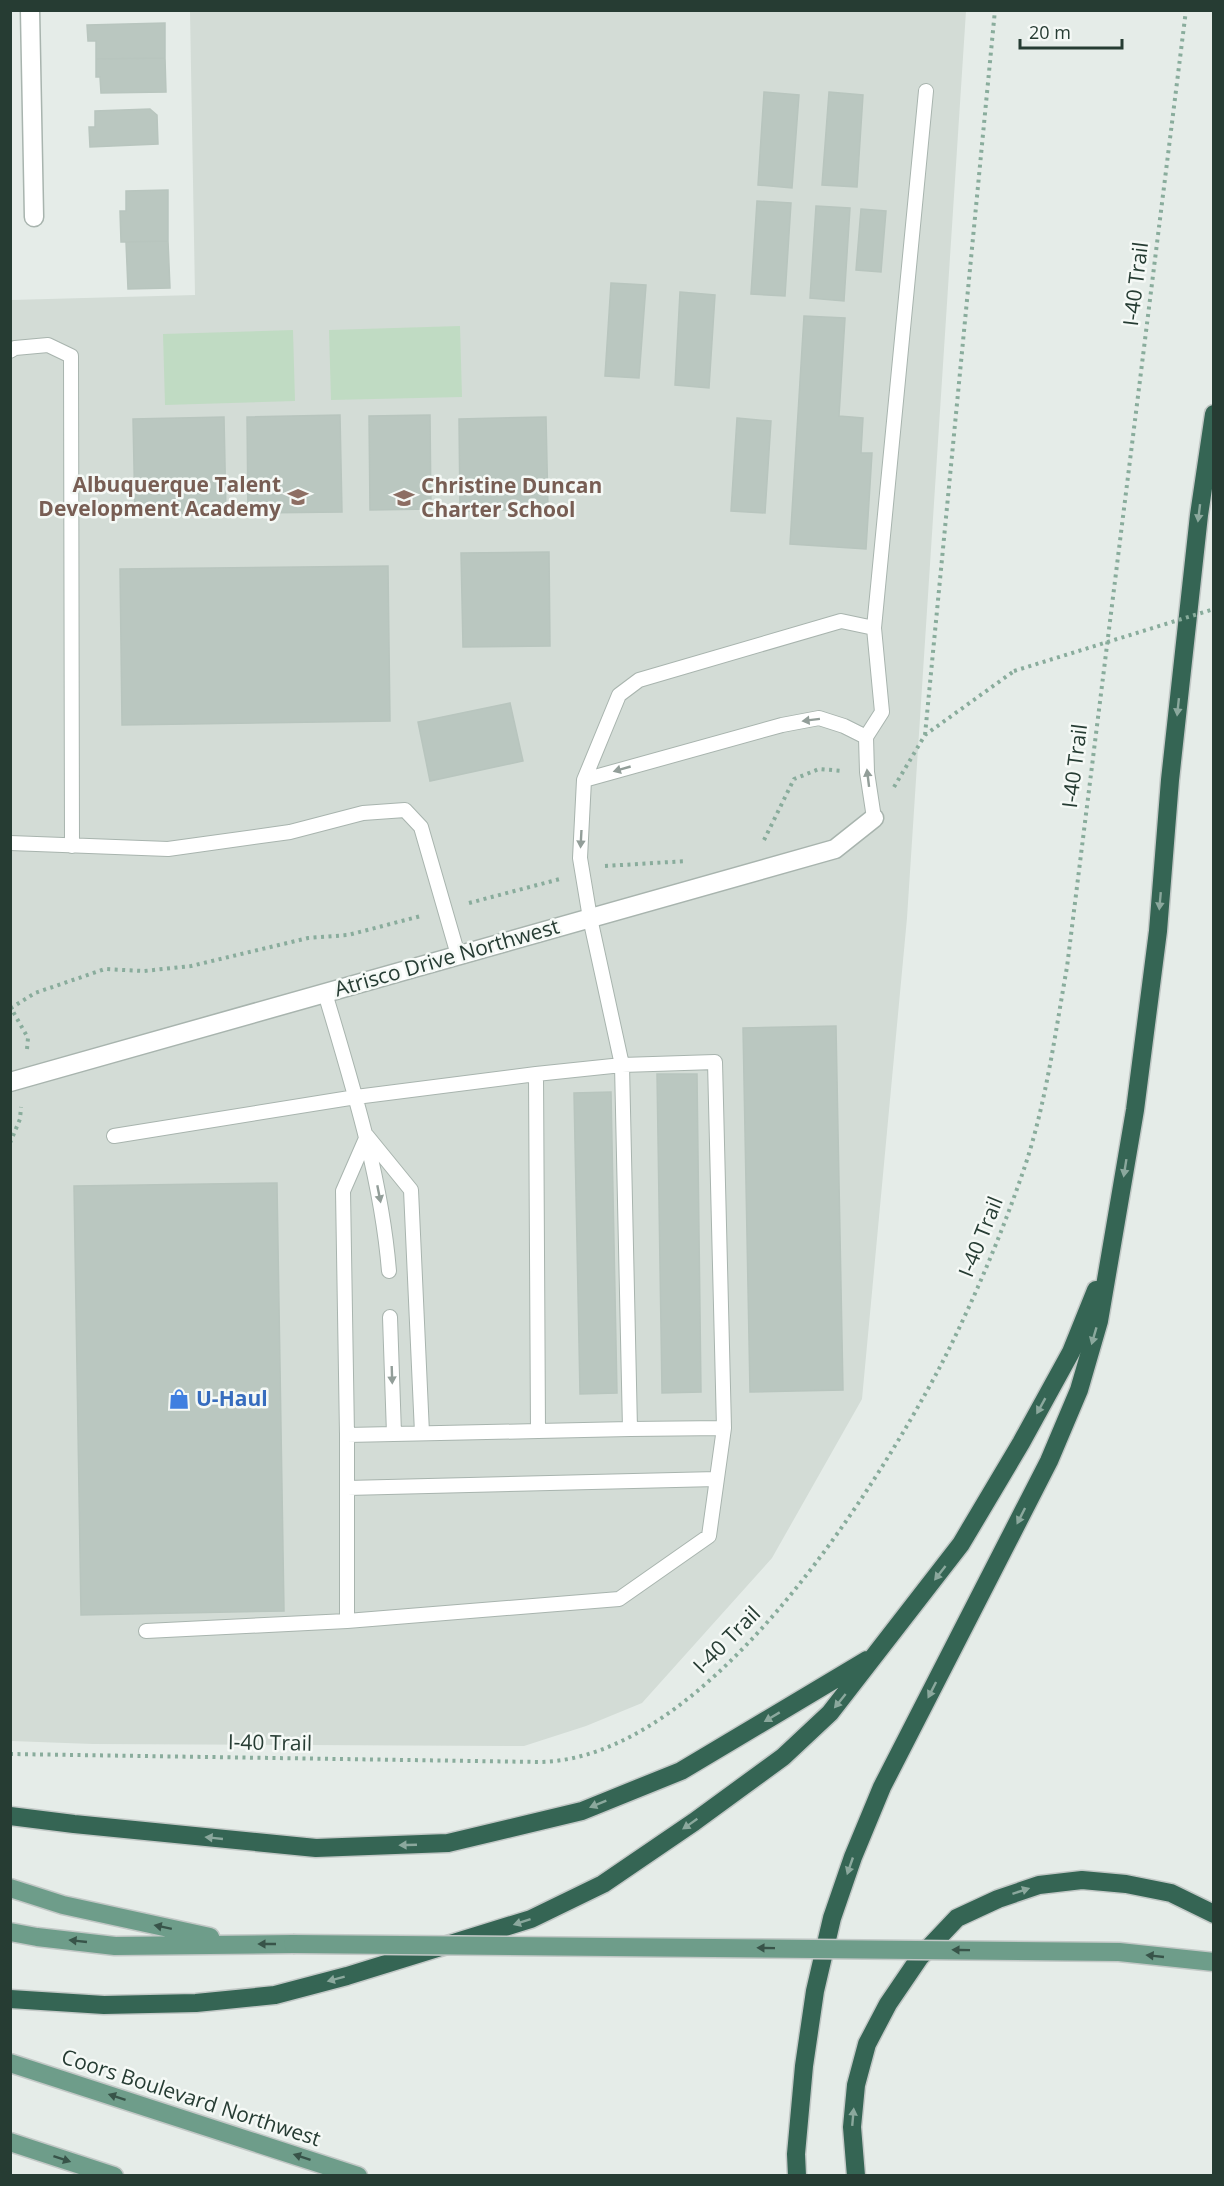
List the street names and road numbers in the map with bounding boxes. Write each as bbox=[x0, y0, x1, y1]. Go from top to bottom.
street label: I-40 Trail bbox=[1116, 240, 1154, 328]
street label: I-40 Trail bbox=[1055, 722, 1093, 810]
street label: Atrisco Drive Northwest bbox=[331, 912, 562, 1003]
street label: I-40 Trail bbox=[951, 1192, 1009, 1281]
street label: I-40 Trail bbox=[687, 1600, 766, 1679]
street label: I-40 Trail bbox=[228, 1727, 313, 1757]
street label: Coors Boulevard Northwest bbox=[58, 2042, 324, 2152]

